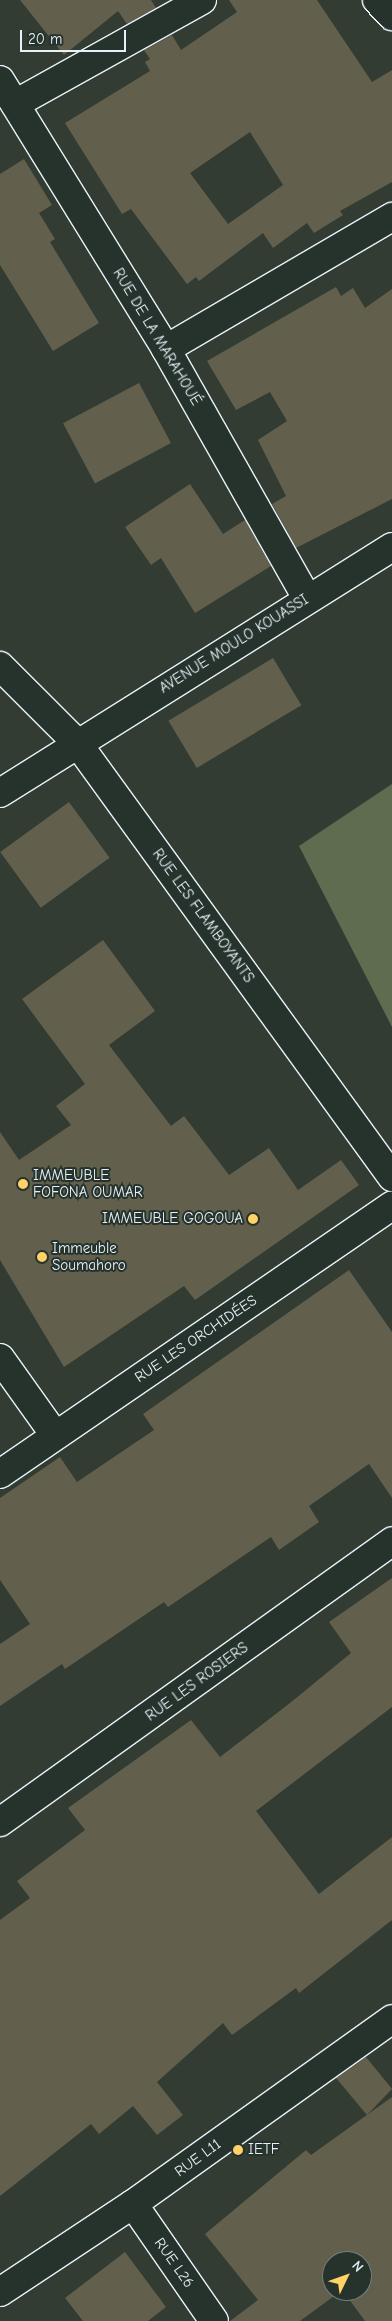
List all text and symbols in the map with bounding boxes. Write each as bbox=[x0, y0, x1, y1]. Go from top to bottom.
scale bar bbox=[22, 20, 129, 52]
text: 20 m bbox=[28, 30, 62, 48]
street label: RUE DE LA MARAHOUÉ bbox=[109, 265, 205, 409]
street label: AVENUE MOULO KOUASSI bbox=[156, 591, 312, 697]
street label: RUE LES FLAMBOYANTS bbox=[148, 845, 258, 987]
place label: IMMEUBLE FOFONA OUMAR bbox=[33, 1166, 143, 1201]
marker: IMMEUBLE FOFONA OUMAR bbox=[17, 1178, 29, 1190]
place label: IMMEUBLE GOGOUA bbox=[102, 1210, 243, 1228]
marker: IMMEUBLE GOGOUA bbox=[247, 1213, 259, 1225]
place label: Immeuble Soumahoro bbox=[52, 1239, 126, 1274]
marker: Immeuble Soumahoro bbox=[36, 1251, 48, 1263]
street label: RUE LES ORCHIDÉES bbox=[131, 1291, 261, 1387]
street label: RUE LES ROSIERS bbox=[142, 1639, 252, 1725]
street label: RUE L11 bbox=[171, 2135, 225, 2181]
place label: IETF bbox=[248, 2141, 279, 2159]
marker: IETF bbox=[232, 2144, 244, 2156]
street label: RUE L26 bbox=[150, 2235, 198, 2291]
north arrow bbox=[322, 2251, 372, 2301]
text: N bbox=[348, 2257, 367, 2275]

